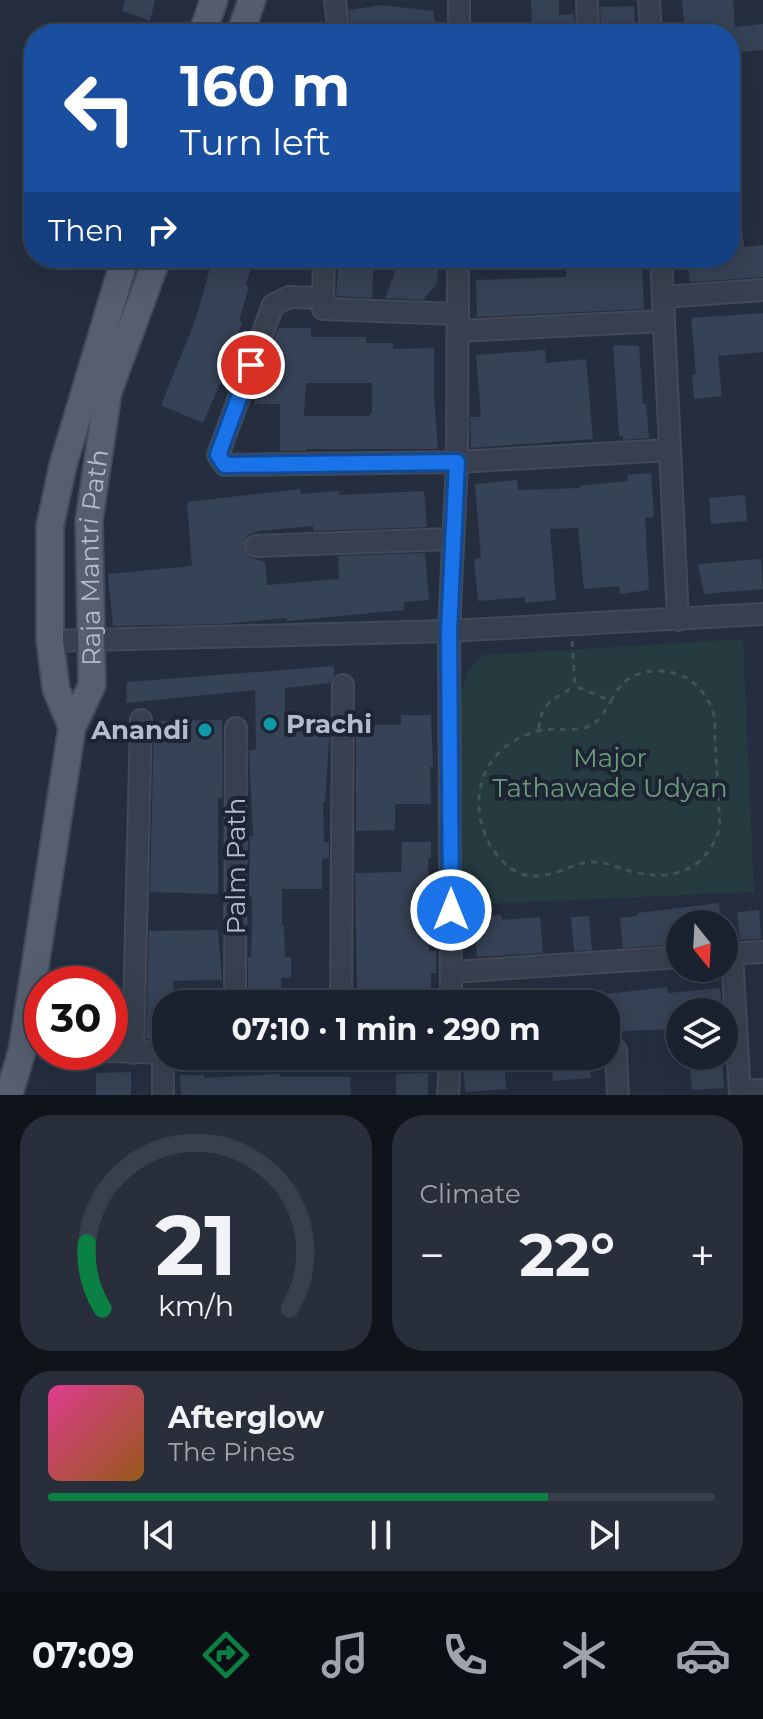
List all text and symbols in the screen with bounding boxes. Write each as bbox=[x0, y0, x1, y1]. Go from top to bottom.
text: 160 m bbox=[180, 52, 350, 120]
icon: left bbox=[48, 56, 152, 160]
text: Turn left bbox=[180, 120, 331, 164]
icon: right bbox=[140, 208, 184, 252]
text: Then bbox=[48, 212, 124, 249]
pin bbox=[217, 331, 285, 399]
icon: arrive bbox=[229, 343, 273, 387]
street label: Raja Mantri Path bbox=[73, 447, 115, 666]
place label: Prachi bbox=[286, 708, 372, 740]
place label: Anandi bbox=[90, 714, 189, 746]
marker: Prachi bbox=[261, 715, 279, 733]
marker: Anandi bbox=[196, 721, 214, 739]
park label: Major Tathawade Udyan bbox=[492, 742, 728, 804]
street label: Palm Path bbox=[220, 798, 252, 934]
position arrow bbox=[409, 868, 493, 952]
north arrow bbox=[666, 910, 738, 982]
map controls bbox=[666, 910, 738, 1070]
speed limit sign: 30 bbox=[24, 966, 128, 1070]
button: layers bbox=[666, 998, 738, 1070]
text: 07:10 · 1 min · 290 m bbox=[232, 1011, 540, 1048]
text: Climate bbox=[420, 1178, 521, 1210]
text: 21 bbox=[155, 1194, 237, 1296]
text: 22° bbox=[519, 1218, 615, 1291]
text: − bbox=[420, 1228, 445, 1282]
text: + bbox=[690, 1228, 715, 1282]
text: km/h bbox=[158, 1288, 234, 1323]
text: Afterglow bbox=[168, 1399, 324, 1436]
text: The Pines bbox=[168, 1436, 295, 1468]
icon: previous bbox=[137, 1513, 181, 1557]
icon: pause bbox=[359, 1513, 403, 1557]
icon: next bbox=[582, 1513, 626, 1557]
icon: directions bbox=[198, 1627, 254, 1683]
icon: music bbox=[317, 1627, 373, 1683]
icon: phone bbox=[437, 1627, 493, 1683]
icon: climate bbox=[556, 1627, 612, 1683]
icon: car bbox=[675, 1627, 731, 1683]
text: 07:09 bbox=[32, 1633, 134, 1677]

